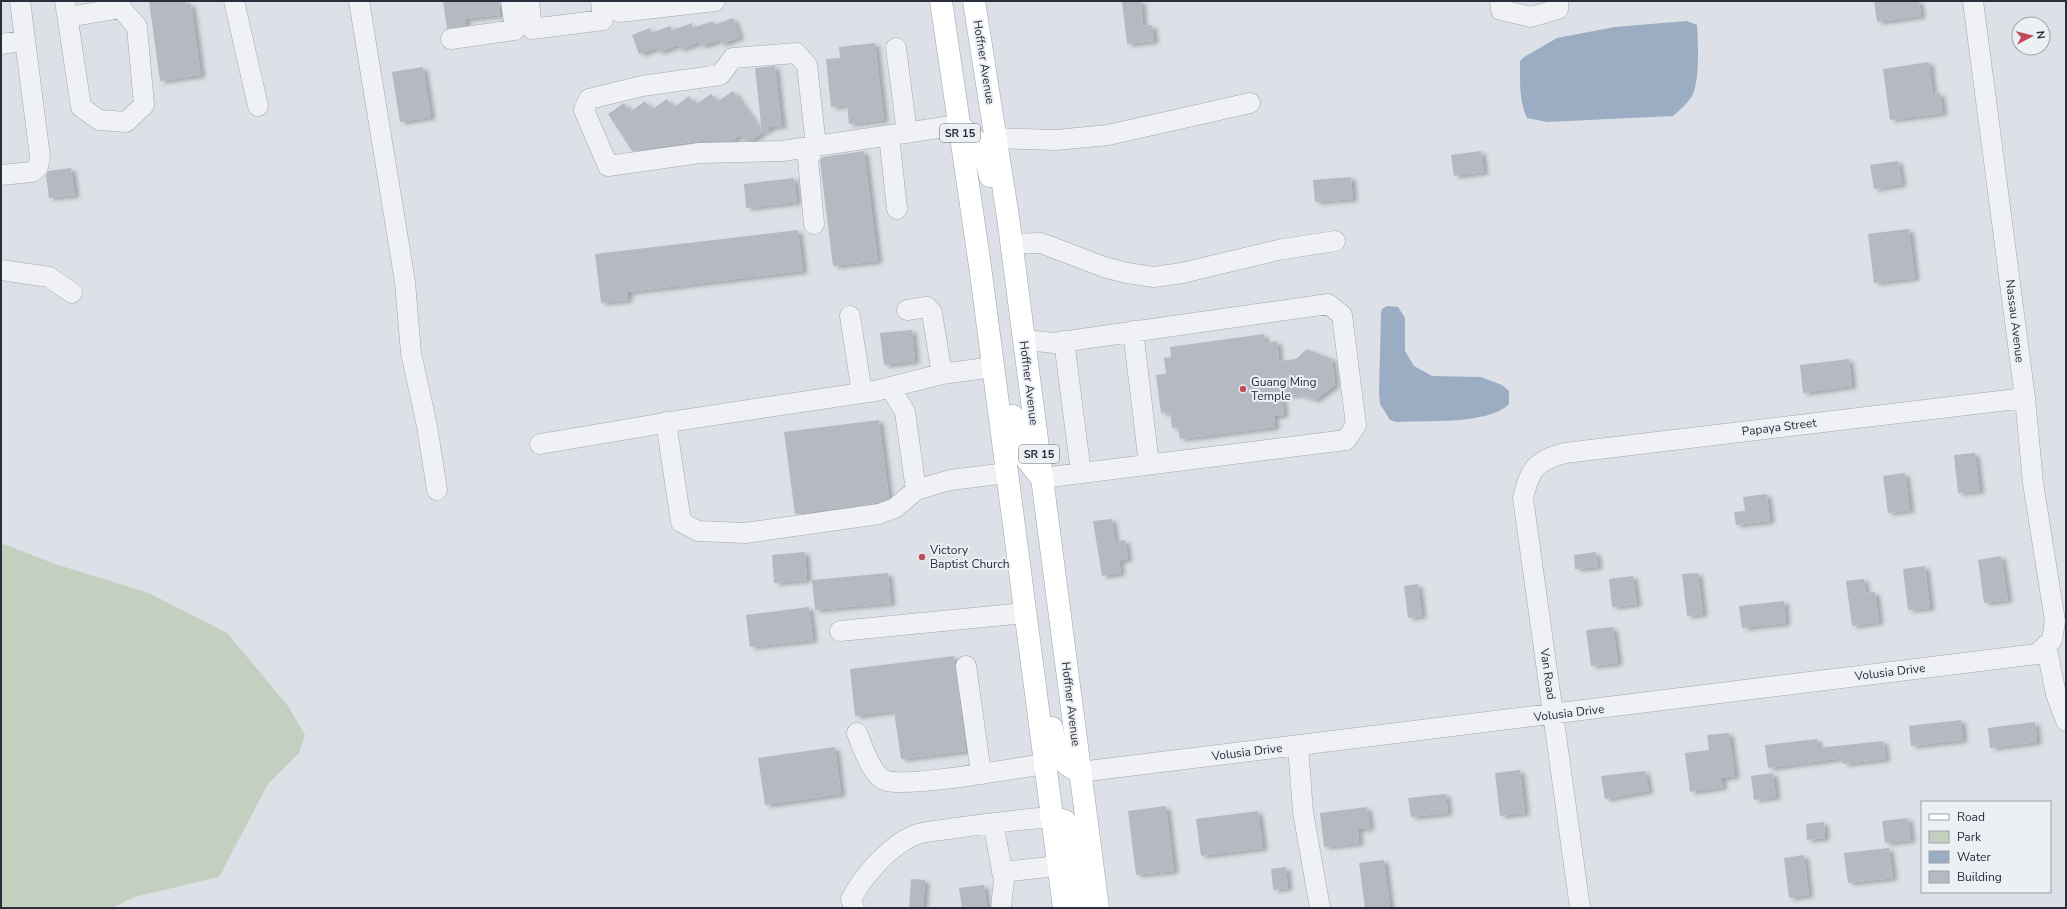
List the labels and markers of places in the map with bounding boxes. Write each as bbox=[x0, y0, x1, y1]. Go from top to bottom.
place label: Guang Ming Temple bbox=[1251, 374, 1317, 404]
marker: Guang Ming Temple bbox=[1238, 384, 1248, 394]
place label: Victory Baptist Church bbox=[929, 542, 1010, 572]
marker: Victory Baptist Church bbox=[917, 552, 927, 562]

